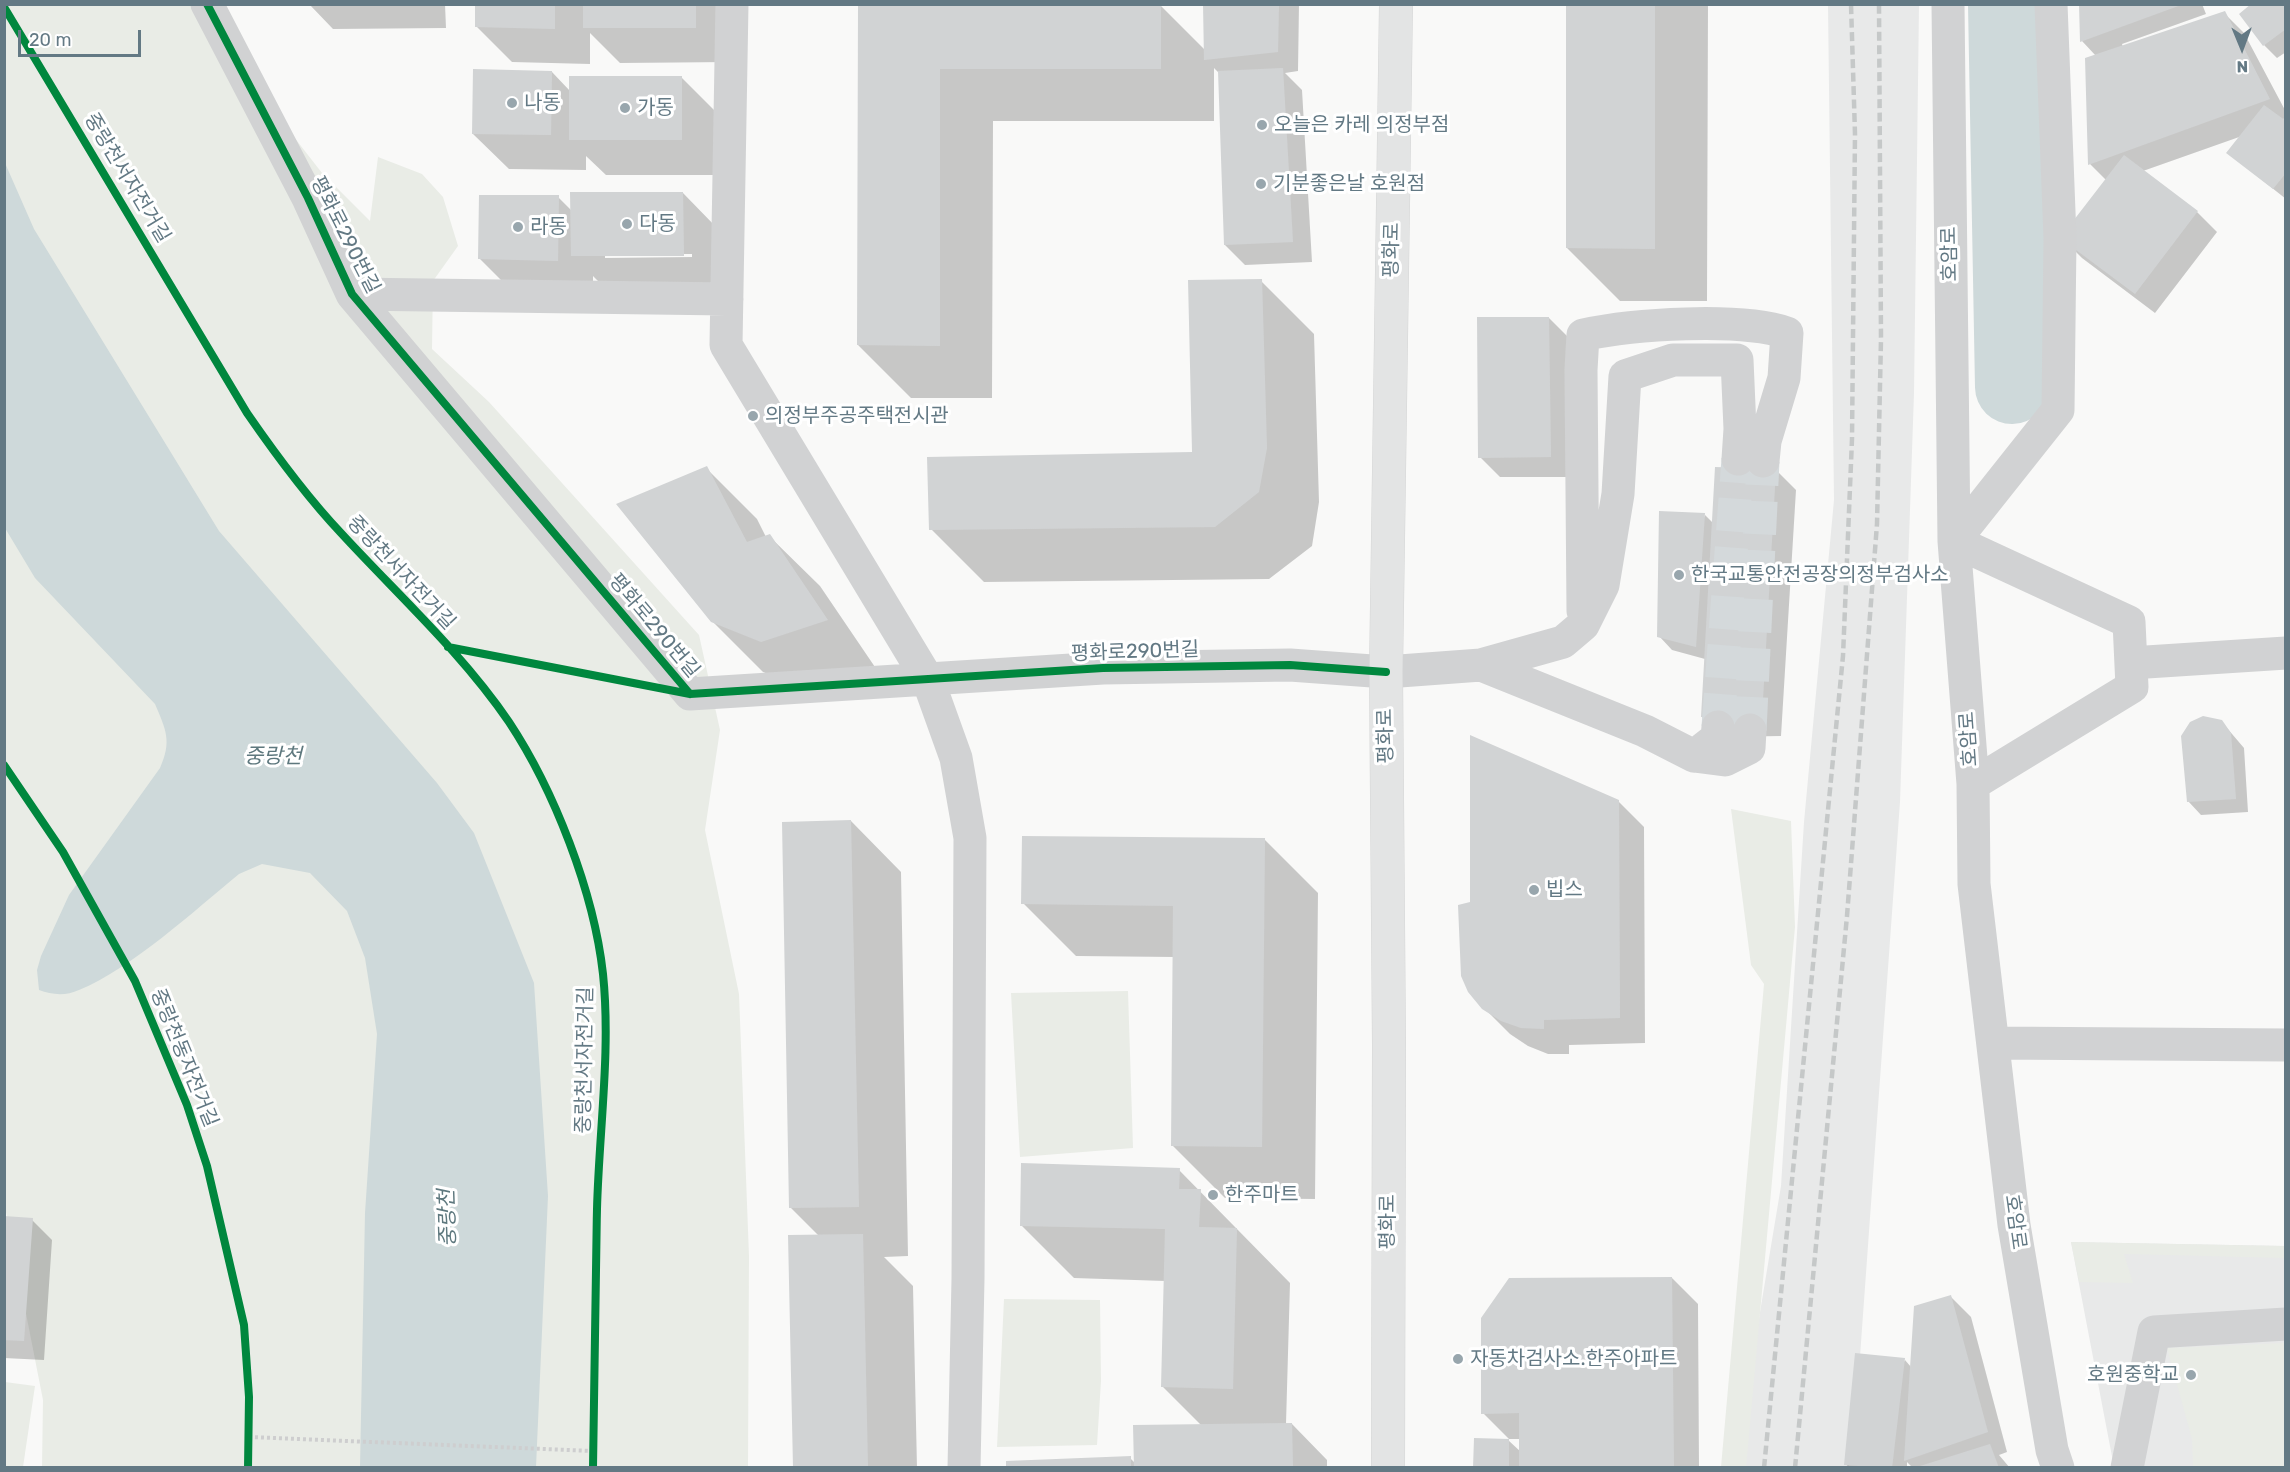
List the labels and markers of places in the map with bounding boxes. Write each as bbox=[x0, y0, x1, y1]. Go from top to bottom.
place label: 나동 bbox=[524, 91, 561, 115]
marker: 나동 bbox=[505, 96, 519, 110]
place label: 가동 bbox=[637, 96, 674, 120]
marker: 가동 bbox=[618, 101, 632, 115]
place label: 오늘은 카레 의정부점 bbox=[1274, 113, 1449, 137]
marker: 오늘은 카레 의정부점 bbox=[1255, 118, 1269, 132]
place label: 기분좋은날 호원점 bbox=[1273, 172, 1425, 196]
marker: 기분좋은날 호원점 bbox=[1254, 177, 1268, 191]
place label: 다동 bbox=[639, 212, 676, 236]
place label: 라동 bbox=[530, 215, 567, 239]
marker: 다동 bbox=[620, 217, 634, 231]
marker: 라동 bbox=[511, 220, 525, 234]
place label: 의정부주공주택전시관 bbox=[765, 404, 949, 428]
marker: 의정부주공주택전시관 bbox=[746, 409, 760, 423]
place label: 한국교통안전공장의정부검사소 bbox=[1691, 563, 1949, 587]
marker: 한국교통안전공장의정부검사소 bbox=[1672, 568, 1686, 582]
place label: 빕스 bbox=[1546, 878, 1583, 902]
marker: 빕스 bbox=[1527, 883, 1541, 897]
place label: 한주마트 bbox=[1225, 1183, 1299, 1207]
marker: 한주마트 bbox=[1206, 1188, 1220, 1202]
place label: 자동차검사소.한주아파트 bbox=[1470, 1347, 1677, 1371]
marker: 자동차검사소.한주아파트 bbox=[1451, 1352, 1465, 1366]
place label: 호원중학교 bbox=[2087, 1363, 2179, 1387]
marker: 호원중학교 bbox=[2184, 1368, 2198, 1382]

